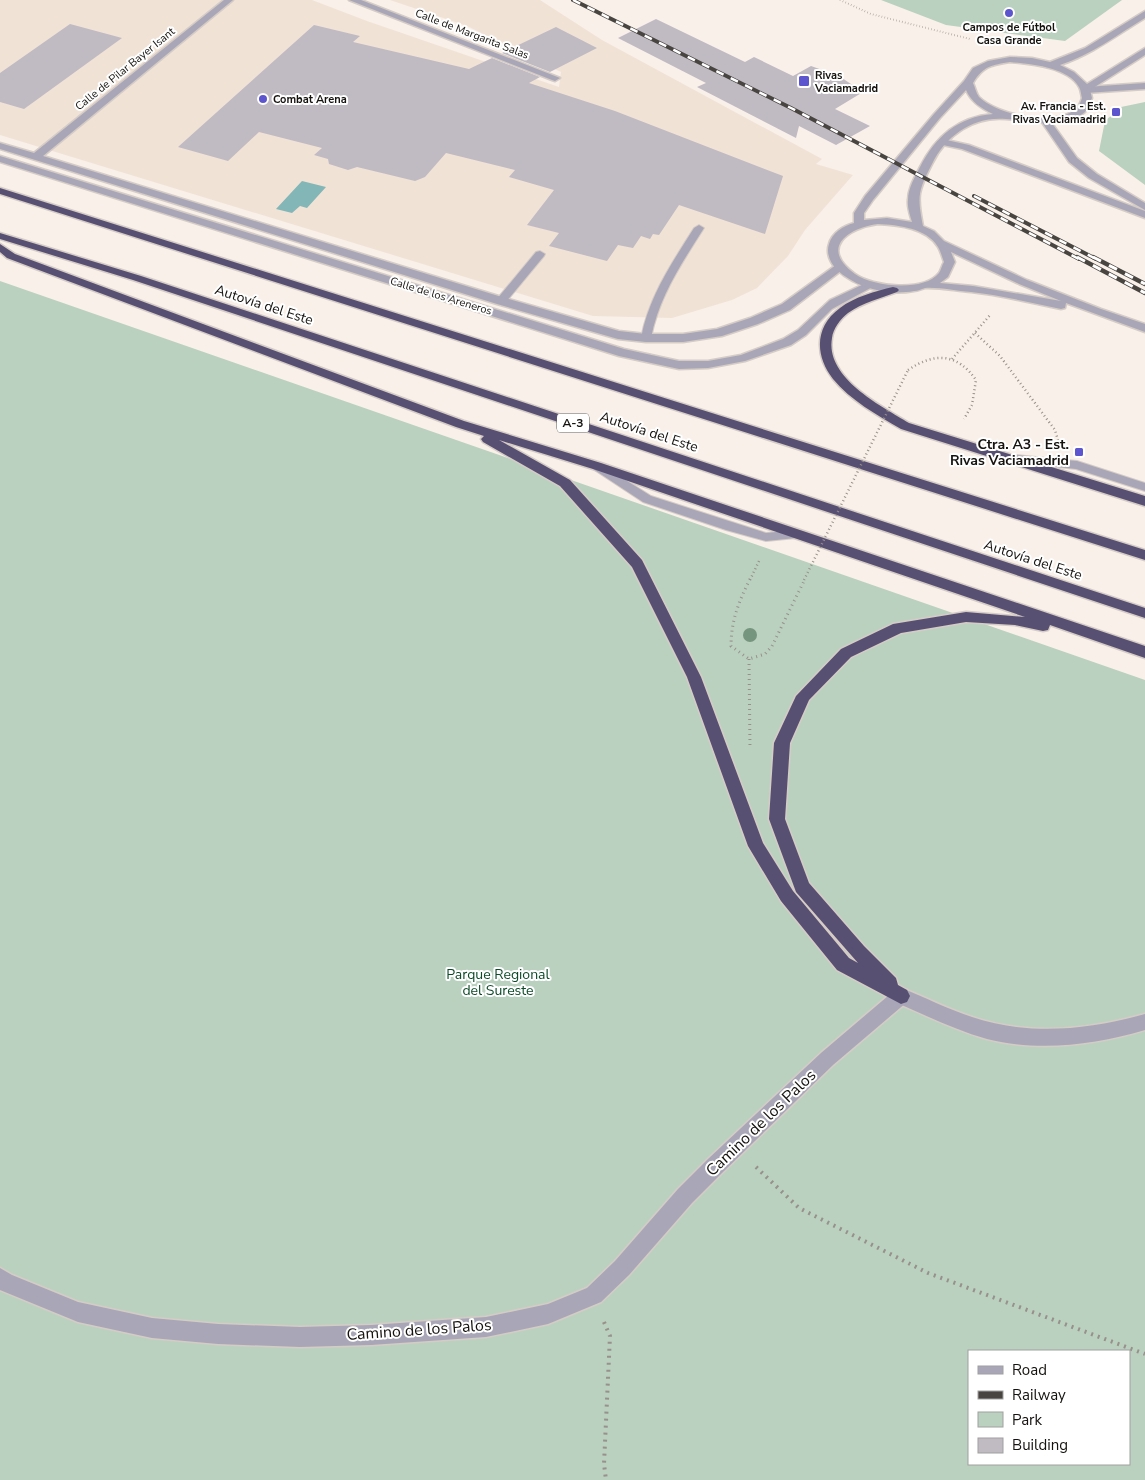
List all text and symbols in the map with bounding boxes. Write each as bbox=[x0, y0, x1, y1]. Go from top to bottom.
street label: Calle de Margarita Salas bbox=[413, 5, 531, 63]
marker: Campos de Fútbol Casa Grande bbox=[1003, 7, 1015, 19]
place label: Campos de Fútbol Casa Grande bbox=[963, 20, 1056, 48]
street label: Calle de Pilar Bayer Isant bbox=[72, 24, 178, 114]
place label: Rivas Vaciamadrid bbox=[814, 68, 878, 96]
marker: Rivas Vaciamadrid bbox=[797, 74, 811, 88]
place label: Combat Arena bbox=[273, 92, 347, 107]
marker: Combat Arena bbox=[257, 93, 269, 105]
place label: Av. Francia - Est. Rivas Vaciamadrid bbox=[1012, 99, 1106, 127]
marker: Av. Francia - Est. Rivas Vaciamadrid bbox=[1110, 106, 1122, 118]
street label: Calle de los Areneros bbox=[388, 273, 494, 319]
street label: Autovía del Este bbox=[212, 280, 316, 330]
street label: Autovía del Este bbox=[597, 407, 701, 457]
road number: A-3 bbox=[557, 413, 589, 432]
place label: Ctra. A3 - Est. Rivas Vaciamadrid bbox=[950, 435, 1069, 470]
marker: Ctra. A3 - Est. Rivas Vaciamadrid bbox=[1073, 446, 1085, 458]
street label: Autovía del Este bbox=[981, 535, 1085, 585]
park label: Parque Regional del Sureste bbox=[446, 965, 551, 1000]
street label: Camino de los Palos bbox=[701, 1065, 821, 1181]
street label: Camino de los Palos bbox=[346, 1314, 492, 1346]
legend bbox=[968, 1350, 1130, 1465]
text: Road bbox=[1012, 1360, 1047, 1380]
text: Railway bbox=[1012, 1385, 1066, 1405]
text: Park bbox=[1012, 1410, 1042, 1430]
text: Building bbox=[1012, 1435, 1068, 1455]

